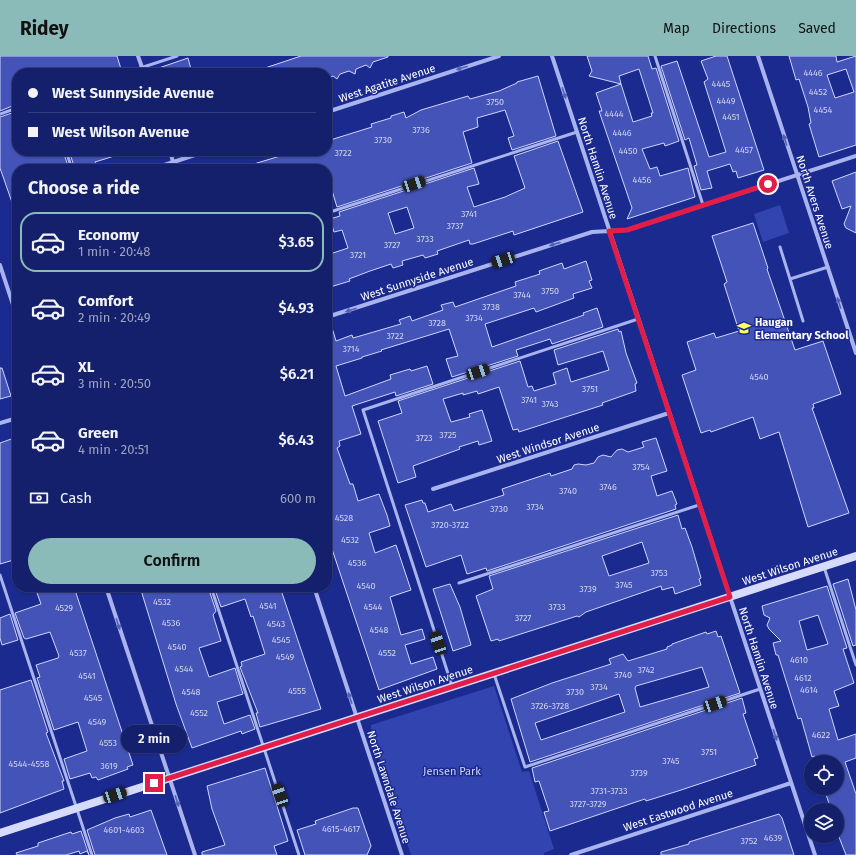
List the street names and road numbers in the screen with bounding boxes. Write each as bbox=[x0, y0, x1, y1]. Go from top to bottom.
street label: West Agatite Avenue bbox=[337, 62, 437, 105]
street label: North Hamlin Avenue bbox=[575, 115, 620, 221]
street label: North Avers Avenue bbox=[793, 154, 836, 251]
street label: West Sunnyside Avenue bbox=[359, 255, 475, 304]
street label: West Windsor Avenue bbox=[495, 421, 601, 466]
street label: West Wilson Avenue bbox=[741, 545, 840, 588]
street label: North Hamlin Avenue bbox=[736, 605, 781, 711]
street label: West Wilson Avenue bbox=[376, 663, 475, 706]
street label: North Lawndale Avenue bbox=[364, 729, 413, 845]
street label: West Eastwood Avenue bbox=[622, 787, 735, 834]

